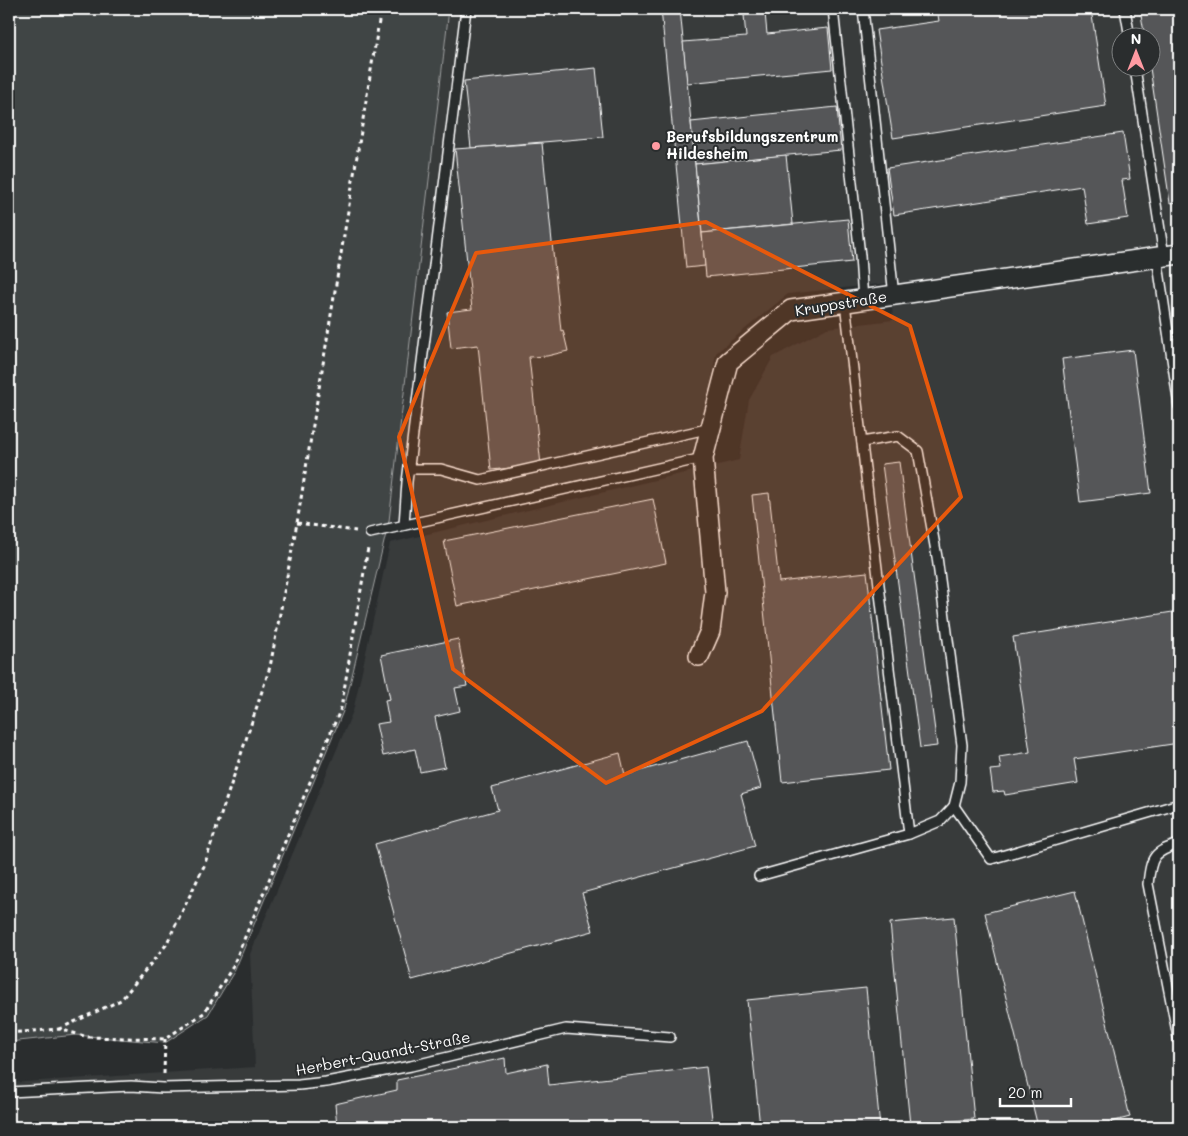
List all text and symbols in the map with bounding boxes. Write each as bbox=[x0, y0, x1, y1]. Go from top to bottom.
north arrow bbox=[1110, 28, 1160, 78]
text: N bbox=[1131, 29, 1141, 48]
place label: Berufsbildungszentrum Hildesheim bbox=[666, 126, 838, 163]
marker: Berufsbildungszentrum Hildesheim bbox=[650, 140, 662, 152]
street label: Kruppstraße bbox=[793, 286, 888, 320]
street label: Herbert-Quandt-Straße bbox=[294, 1026, 472, 1080]
scale bar bbox=[1000, 1076, 1072, 1108]
text: 20 m bbox=[1008, 1082, 1042, 1102]

